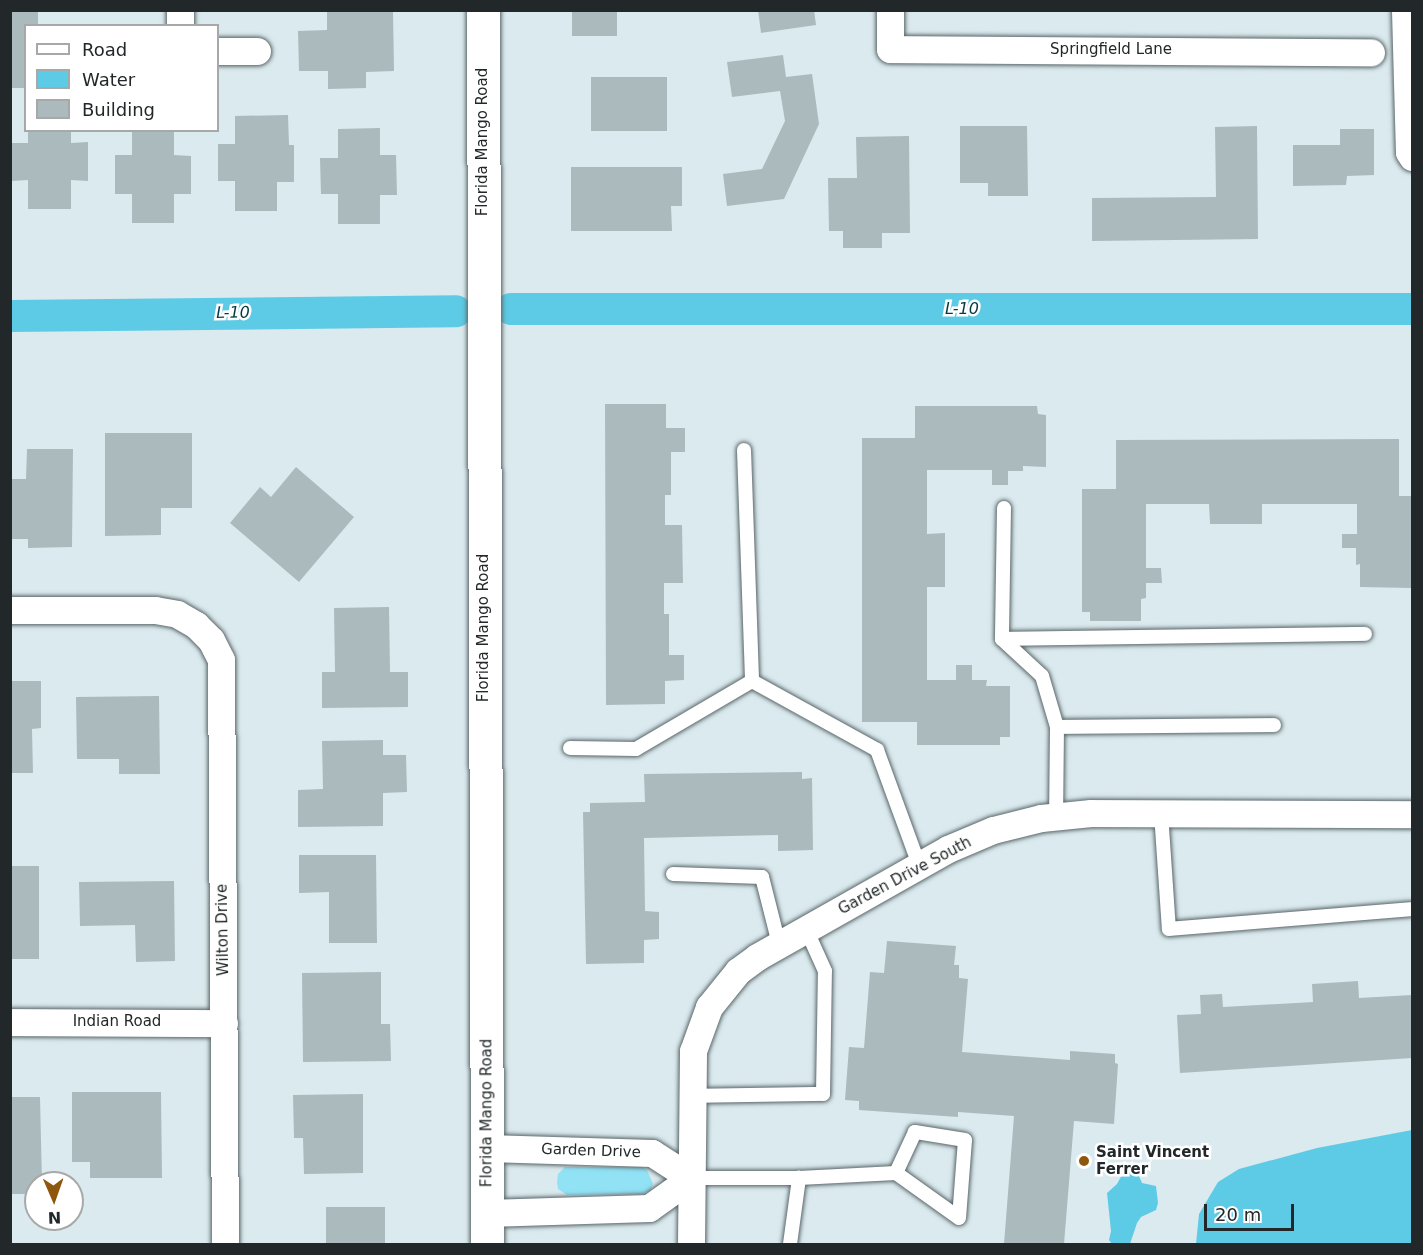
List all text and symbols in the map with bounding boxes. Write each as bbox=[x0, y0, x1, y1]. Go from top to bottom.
legend bbox=[24, 24, 219, 132]
text: Road bbox=[82, 39, 127, 60]
street label: Springfield Lane bbox=[1050, 41, 1172, 59]
street label: Florida Mango Road bbox=[474, 68, 492, 216]
text: Water bbox=[82, 69, 135, 90]
text: Building bbox=[82, 99, 155, 120]
water label: L-10 bbox=[945, 299, 979, 319]
water label: L-10 bbox=[216, 303, 250, 323]
street label: Florida Mango Road bbox=[475, 554, 493, 702]
street label: Garden Drive South bbox=[835, 833, 975, 919]
street label: Wilton Drive bbox=[213, 884, 233, 976]
street label: Indian Road bbox=[73, 1013, 161, 1031]
street label: Florida Mango Road bbox=[478, 1039, 496, 1187]
street label: Garden Drive bbox=[541, 1140, 641, 1162]
place label: Saint Vincent Ferrer bbox=[1096, 1143, 1209, 1178]
marker: Saint Vincent Ferrer bbox=[1077, 1154, 1091, 1168]
north arrow bbox=[24, 1171, 84, 1231]
scale bar bbox=[1207, 1192, 1297, 1230]
text: 20 m bbox=[1215, 1204, 1261, 1225]
text: N bbox=[48, 1208, 62, 1227]

